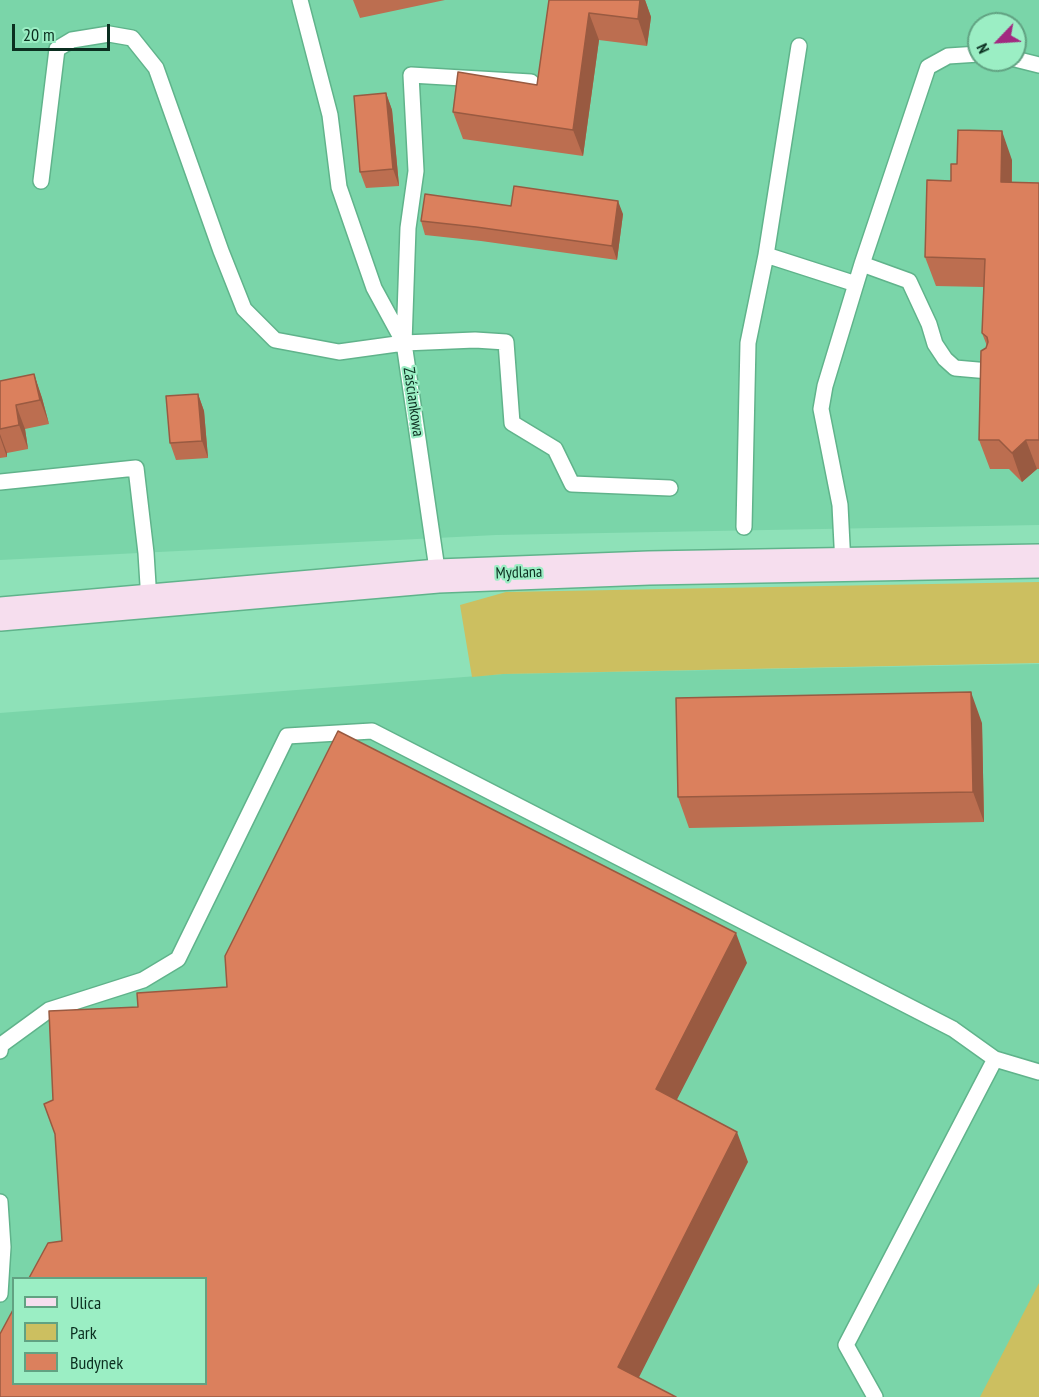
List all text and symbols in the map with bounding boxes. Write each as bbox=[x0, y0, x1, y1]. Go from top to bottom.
scale bar bbox=[15, 12, 112, 50]
north arrow bbox=[967, 12, 1027, 72]
text: 20 m bbox=[23, 23, 55, 46]
text: N bbox=[972, 41, 993, 57]
street label: Zaściankowa bbox=[399, 366, 427, 438]
street label: Mydlana bbox=[495, 563, 543, 583]
legend bbox=[12, 1277, 207, 1385]
text: Ulica bbox=[70, 1291, 101, 1314]
text: Park bbox=[70, 1321, 97, 1344]
text: Budynek bbox=[70, 1351, 123, 1374]

